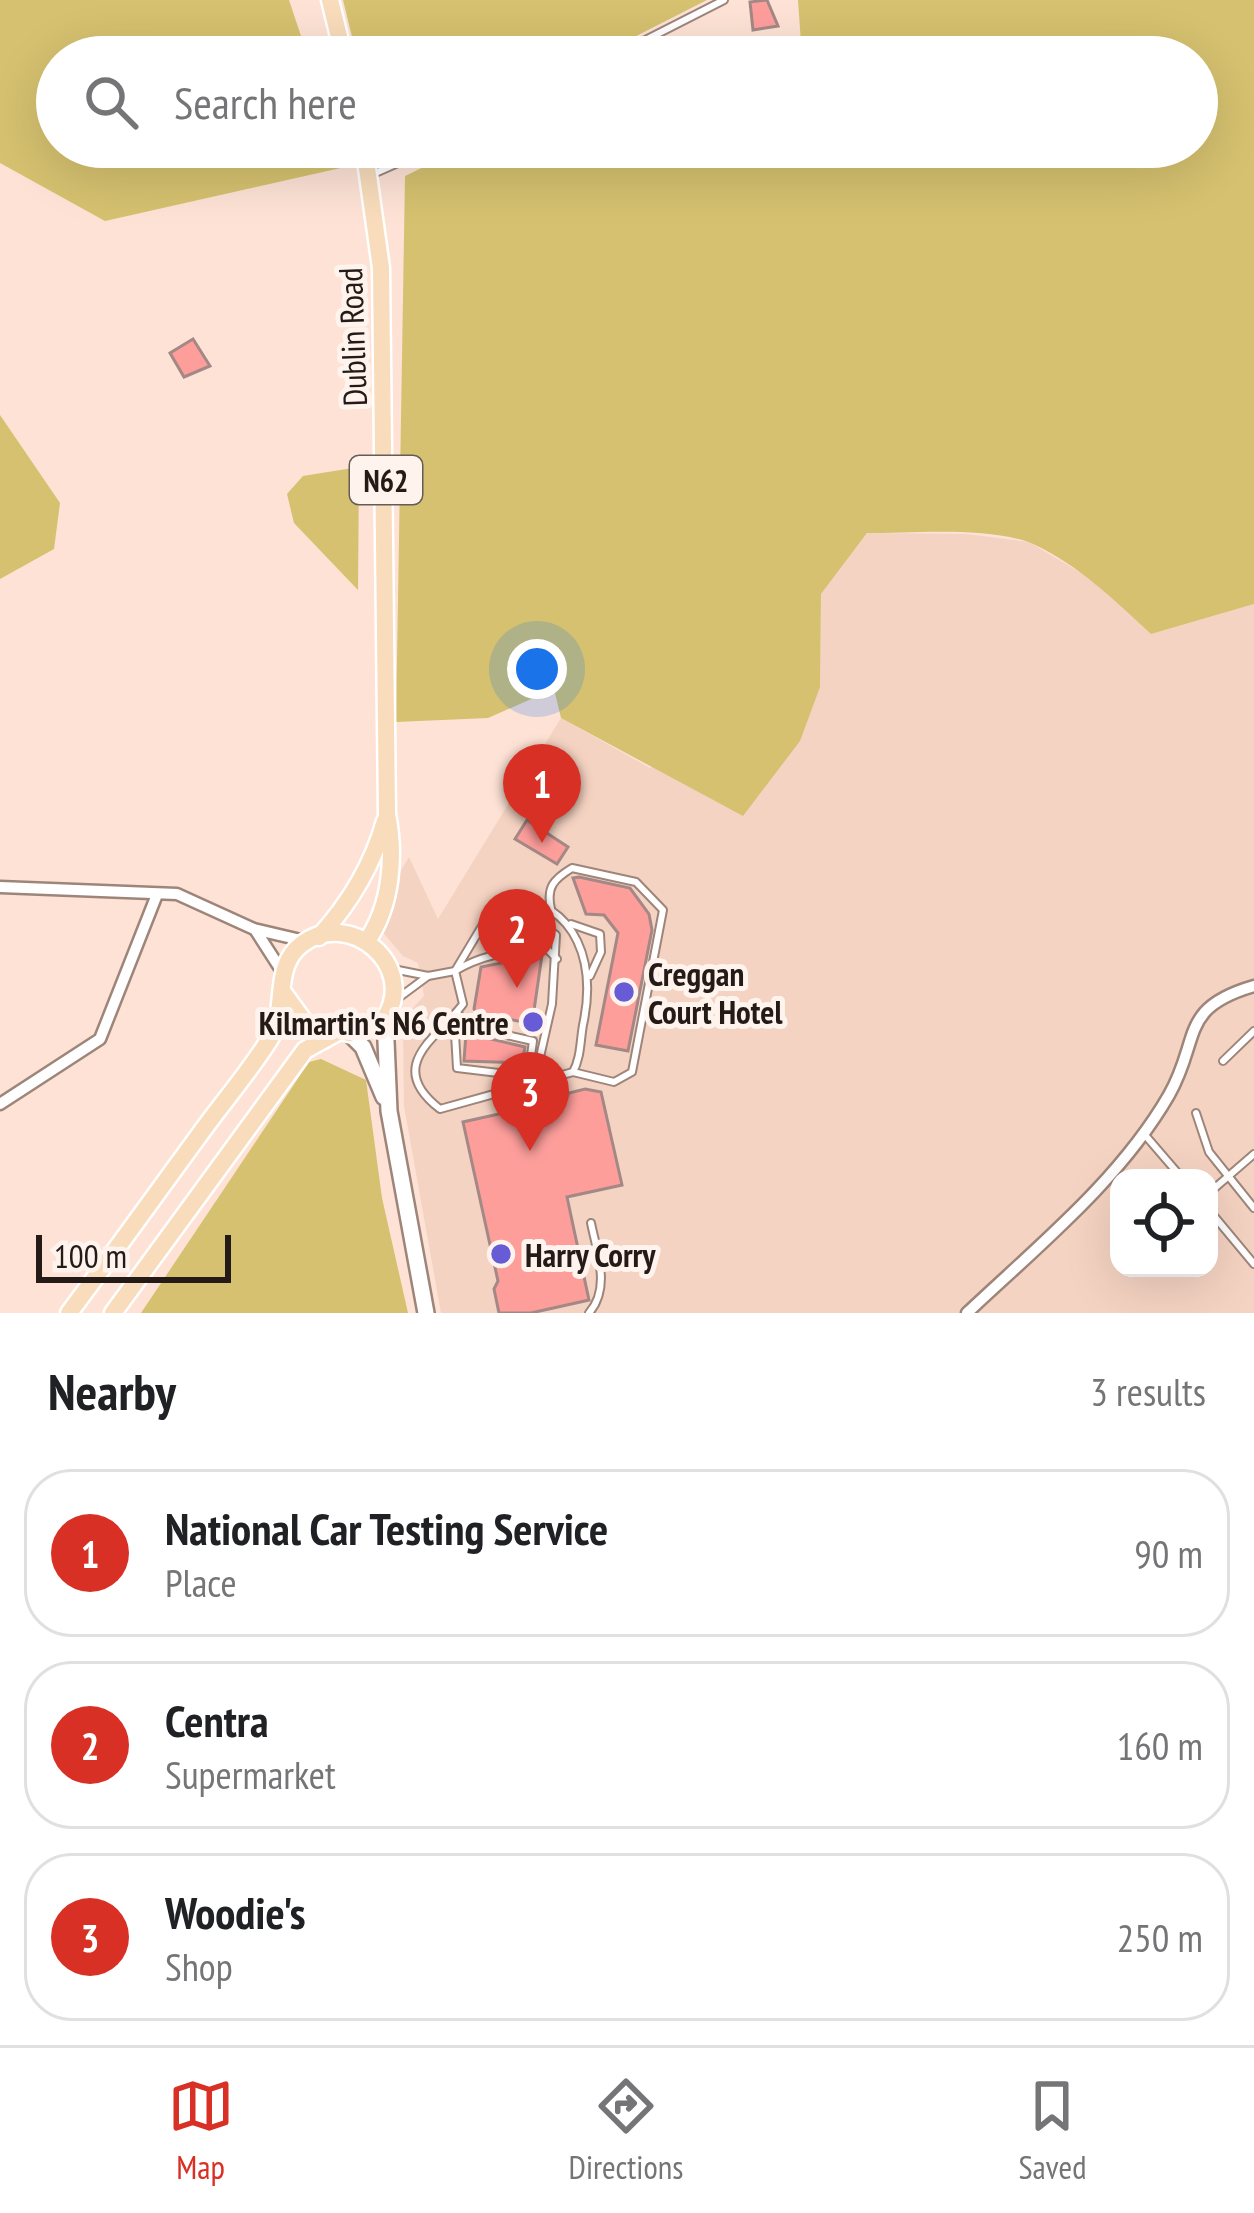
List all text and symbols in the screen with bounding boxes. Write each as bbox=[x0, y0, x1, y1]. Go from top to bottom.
search box bbox=[36, 36, 1218, 168]
icon: search bbox=[78, 69, 144, 135]
text: Search here bbox=[174, 73, 357, 131]
street label: Dublin Road bbox=[328, 267, 376, 407]
road number: N62 bbox=[350, 456, 422, 504]
your location bbox=[507, 639, 567, 699]
pin: 1 bbox=[503, 744, 581, 843]
pin: 2 bbox=[478, 889, 556, 988]
place label: Creggan Court Hotel bbox=[648, 952, 783, 1033]
marker: Creggan Court Hotel bbox=[611, 979, 637, 1005]
place label: Kilmartin's N6 Centre bbox=[259, 1001, 509, 1044]
marker: Kilmartin's N6 Centre bbox=[520, 1009, 546, 1035]
pin: 3 bbox=[491, 1052, 569, 1151]
map controls bbox=[1110, 1169, 1218, 1277]
button: locate bbox=[1110, 1169, 1218, 1277]
scale bar bbox=[36, 1229, 231, 1282]
place label: Harry Corry bbox=[525, 1233, 656, 1276]
text: 100 m bbox=[54, 1234, 127, 1277]
marker: Harry Corry bbox=[488, 1241, 514, 1267]
text: Nearby bbox=[48, 1358, 176, 1424]
text: 3 results bbox=[1090, 1366, 1206, 1417]
text: National Car Testing Service bbox=[165, 1499, 608, 1557]
text: 1 bbox=[81, 1528, 99, 1579]
text: 90 m bbox=[1134, 1528, 1203, 1579]
text: Place bbox=[165, 1557, 237, 1608]
text: Centra bbox=[165, 1691, 269, 1749]
text: 2 bbox=[81, 1720, 99, 1771]
text: 160 m bbox=[1117, 1720, 1203, 1771]
text: Supermarket bbox=[165, 1749, 336, 1800]
text: Woodie's bbox=[165, 1883, 305, 1941]
text: 3 bbox=[81, 1912, 99, 1963]
text: 250 m bbox=[1117, 1912, 1203, 1963]
text: Shop bbox=[165, 1941, 233, 1992]
tab: Map bbox=[168, 2073, 234, 2188]
tab: Directions bbox=[569, 2073, 683, 2188]
tab: Saved bbox=[1018, 2073, 1086, 2188]

